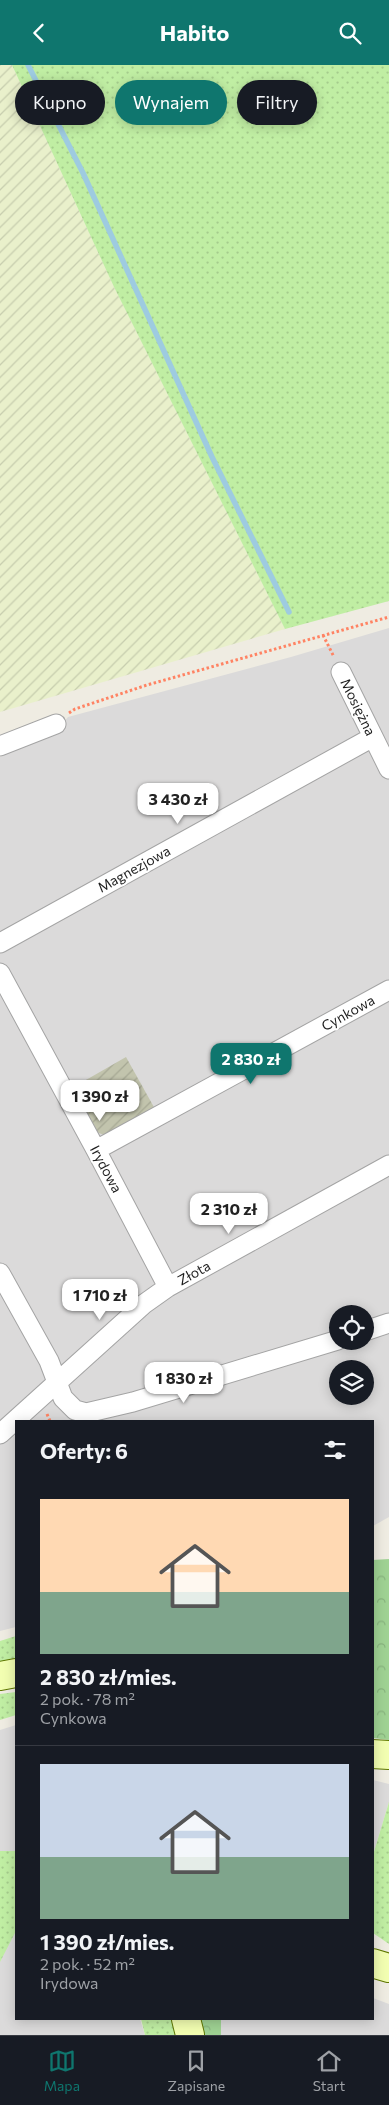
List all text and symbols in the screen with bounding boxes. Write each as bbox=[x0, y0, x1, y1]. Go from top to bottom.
icon: back bbox=[25, 19, 53, 47]
text: Habito bbox=[160, 19, 229, 46]
icon: search bbox=[336, 19, 364, 47]
chip: Kupno bbox=[15, 80, 105, 125]
chip: Wynajem bbox=[115, 80, 227, 125]
chip: Filtry bbox=[237, 80, 317, 125]
street label: Mosiężna bbox=[337, 676, 380, 738]
pin: 3 430 zł bbox=[126, 783, 230, 825]
text: 3 430 zł bbox=[148, 789, 208, 808]
street label: Magnezjowa bbox=[94, 842, 173, 896]
street label: Cynkowa bbox=[318, 991, 377, 1034]
pin: 2 830 zł bbox=[199, 1043, 303, 1085]
text: 2 830 zł bbox=[222, 1049, 280, 1068]
pin: 1 390 zł bbox=[48, 1079, 152, 1122]
text: 1 390 zł bbox=[71, 1086, 129, 1105]
street label: Irydowa bbox=[87, 1142, 126, 1195]
pin: 2 310 zł bbox=[177, 1193, 281, 1235]
text: 2 310 zł bbox=[201, 1199, 257, 1218]
street label: Złota bbox=[174, 1257, 213, 1288]
pin: 1 710 zł bbox=[48, 1279, 152, 1321]
text: 1 710 zł bbox=[73, 1285, 127, 1304]
map controls bbox=[329, 1305, 374, 1405]
button: locate bbox=[329, 1305, 374, 1350]
button: layers bbox=[329, 1360, 374, 1405]
pin: 1 830 zł bbox=[132, 1361, 236, 1404]
text: 1 830 zł bbox=[155, 1368, 213, 1387]
icon: filters bbox=[321, 1436, 349, 1464]
text: Oferty: 6 bbox=[40, 1438, 128, 1463]
icon: home bbox=[150, 1531, 240, 1621]
text: 2 830 zł/mies. bbox=[40, 1664, 177, 1689]
text: 2 pok. · 78 m² bbox=[40, 1689, 135, 1708]
text: Cynkowa bbox=[40, 1708, 107, 1727]
icon: home bbox=[150, 1797, 240, 1887]
text: 1 390 zł/mies. bbox=[40, 1929, 174, 1954]
text: 2 pok. · 52 m² bbox=[40, 1954, 135, 1973]
text: Irydowa bbox=[40, 1973, 98, 1992]
tab: Mapa bbox=[44, 2047, 80, 2094]
tab: Zapisane bbox=[168, 2047, 225, 2094]
tab: Start bbox=[313, 2047, 345, 2094]

